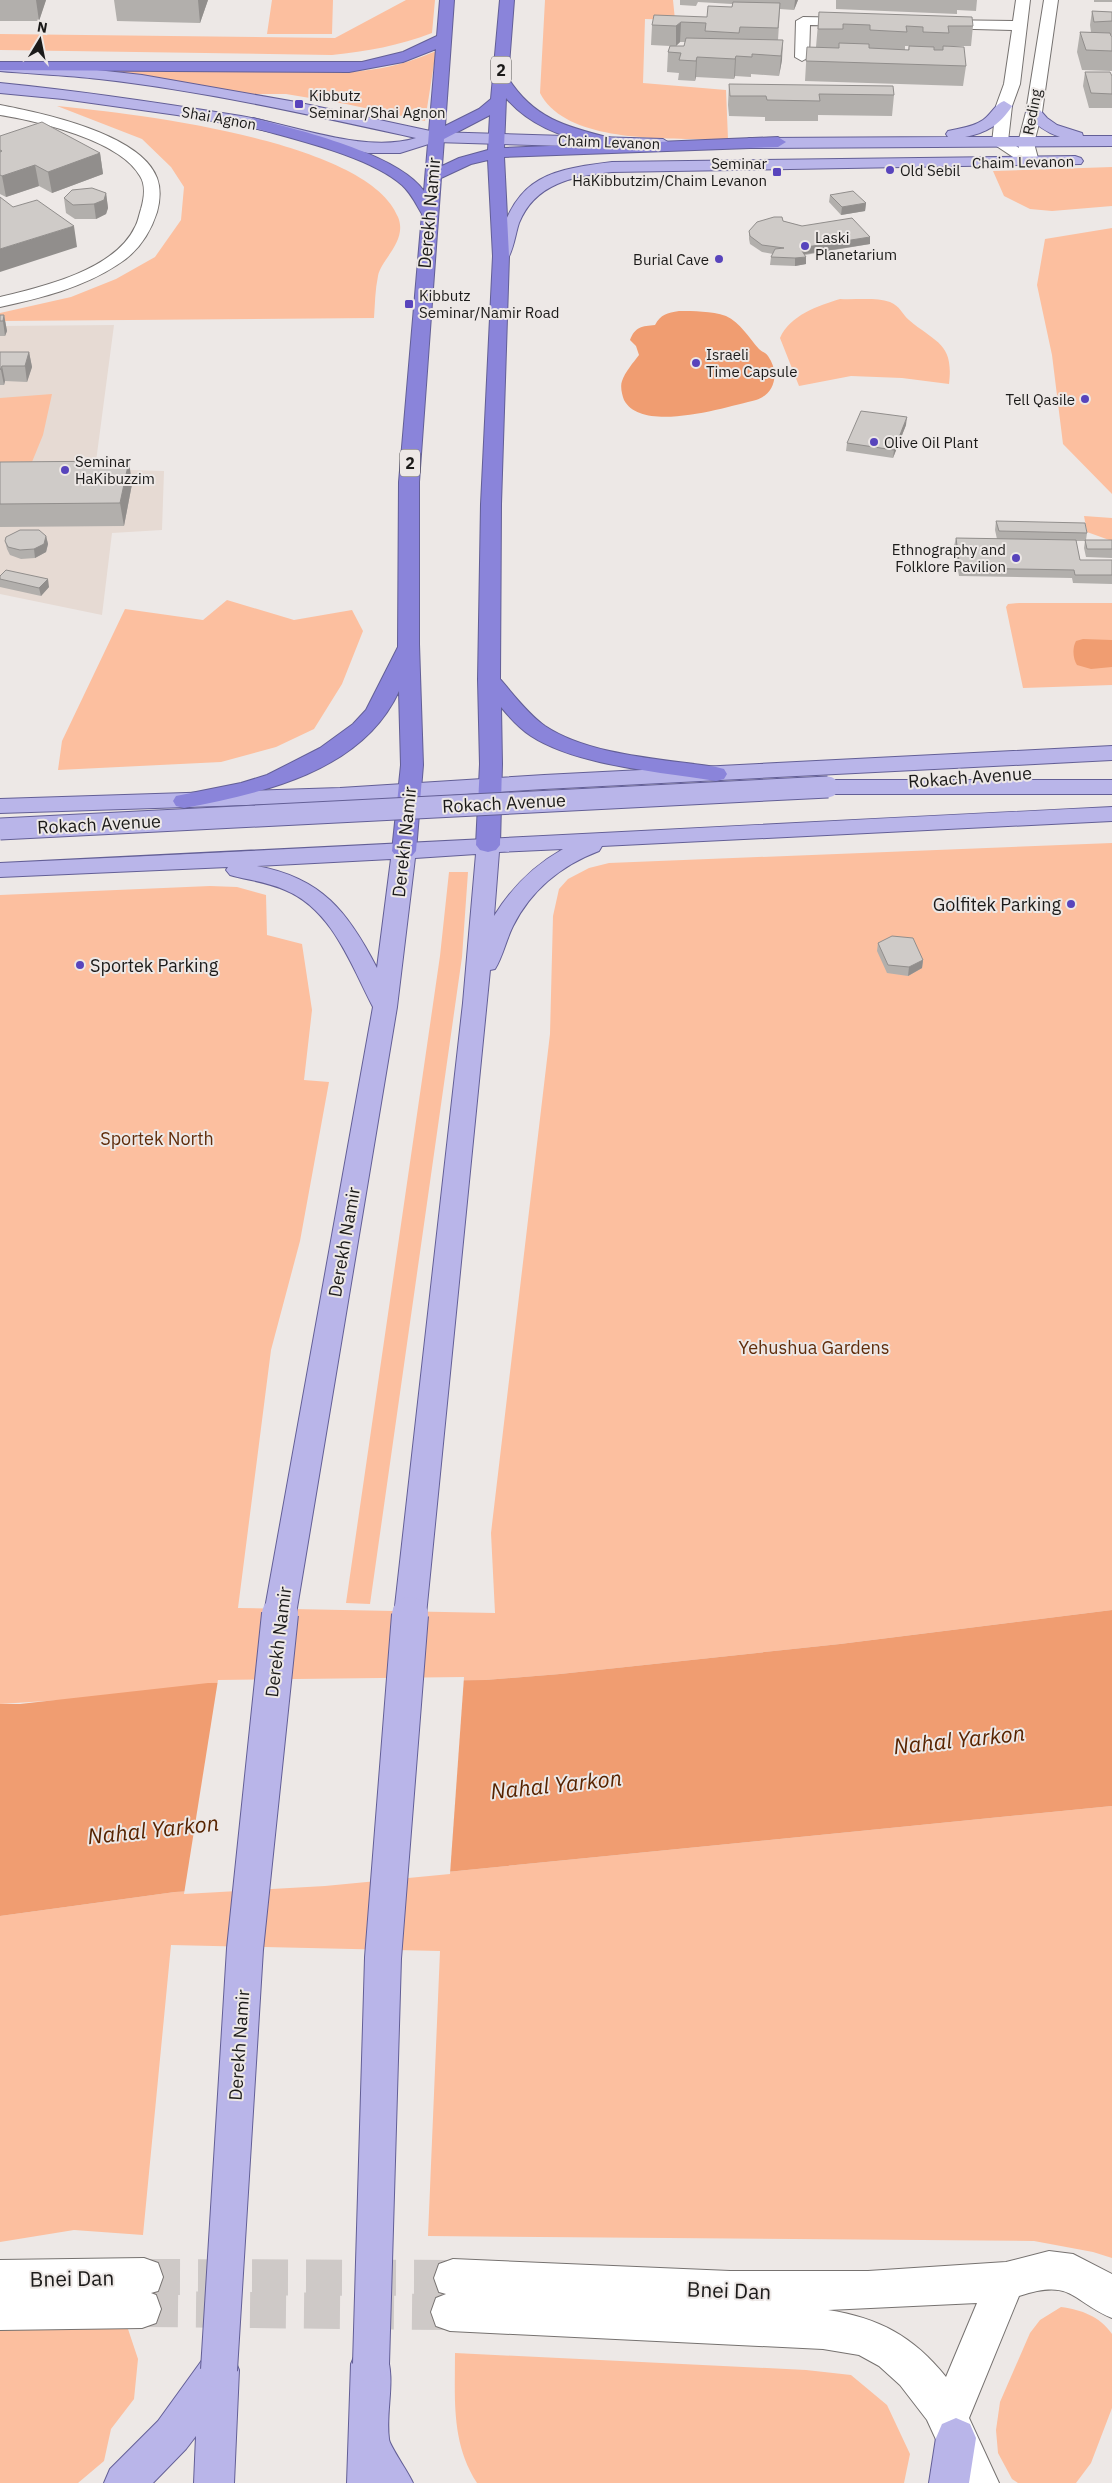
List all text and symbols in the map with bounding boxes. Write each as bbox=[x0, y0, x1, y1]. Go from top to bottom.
north arrow bbox=[15, 15, 65, 65]
text: N bbox=[36, 17, 49, 37]
road number: 2 bbox=[491, 56, 511, 84]
place label: Kibbutz Seminar/Shai Agnon bbox=[309, 86, 446, 122]
street label: Reding bbox=[1018, 87, 1046, 137]
marker: Kibbutz Seminar/Shai Agnon bbox=[293, 98, 305, 110]
street label: Shai Agnon bbox=[180, 102, 258, 134]
street label: Chaim Levanon bbox=[557, 131, 661, 153]
street label: Chaim Levanon bbox=[972, 152, 1074, 172]
place label: Seminar HaKibbutzim/Chaim Levanon bbox=[572, 154, 767, 190]
street label: Derekh Namir bbox=[413, 156, 445, 270]
place label: Old Sebil bbox=[900, 161, 960, 180]
marker: Old Sebil bbox=[884, 164, 896, 176]
marker: Seminar HaKibbutzim/Chaim Levanon bbox=[771, 166, 783, 178]
place label: Laski Planetarium bbox=[815, 228, 897, 264]
marker: Laski Planetarium bbox=[799, 240, 811, 252]
place label: Burial Cave bbox=[633, 250, 709, 269]
marker: Burial Cave bbox=[713, 253, 725, 265]
place label: Kibbutz Seminar/Namir Road bbox=[419, 286, 559, 322]
marker: Kibbutz Seminar/Namir Road bbox=[403, 298, 415, 310]
place label: Israeli Time Capsule bbox=[706, 345, 797, 381]
marker: Israeli Time Capsule bbox=[690, 357, 702, 369]
place label: Tell Qasile bbox=[1006, 390, 1075, 409]
marker: Tell Qasile bbox=[1079, 393, 1091, 405]
place label: Olive Oil Plant bbox=[884, 433, 978, 452]
marker: Olive Oil Plant bbox=[868, 436, 880, 448]
road number: 2 bbox=[400, 449, 420, 476]
place label: Seminar HaKibuzzim bbox=[75, 452, 155, 488]
marker: Seminar HaKibuzzim bbox=[59, 464, 71, 476]
place label: Ethnography and Folklore Pavilion bbox=[892, 540, 1006, 576]
marker: Ethnography and Folklore Pavilion bbox=[1010, 552, 1022, 564]
street label: Rokach Avenue bbox=[907, 761, 1033, 793]
street label: Derekh Namir bbox=[387, 785, 421, 899]
street label: Rokach Avenue bbox=[441, 788, 567, 818]
street label: Rokach Avenue bbox=[36, 809, 162, 839]
place label: Golfitek Parking bbox=[933, 893, 1061, 916]
marker: Golfitek Parking bbox=[1065, 898, 1077, 910]
place label: Sportek Parking bbox=[90, 954, 219, 977]
marker: Sportek Parking bbox=[74, 959, 86, 971]
park label: Sportek North bbox=[100, 1127, 214, 1150]
street label: Derekh Namir bbox=[323, 1185, 365, 1299]
park label: Yehushua Gardens bbox=[738, 1336, 890, 1359]
street label: Derekh Namir bbox=[260, 1585, 296, 1699]
water label: Nahal Yarkon bbox=[892, 1718, 1026, 1760]
water label: Nahal Yarkon bbox=[489, 1763, 623, 1805]
water label: Nahal Yarkon bbox=[86, 1808, 220, 1850]
street label: Derekh Namir bbox=[224, 1988, 254, 2101]
street label: Bnei Dan bbox=[29, 2263, 115, 2293]
street label: Bnei Dan bbox=[686, 2275, 772, 2305]

